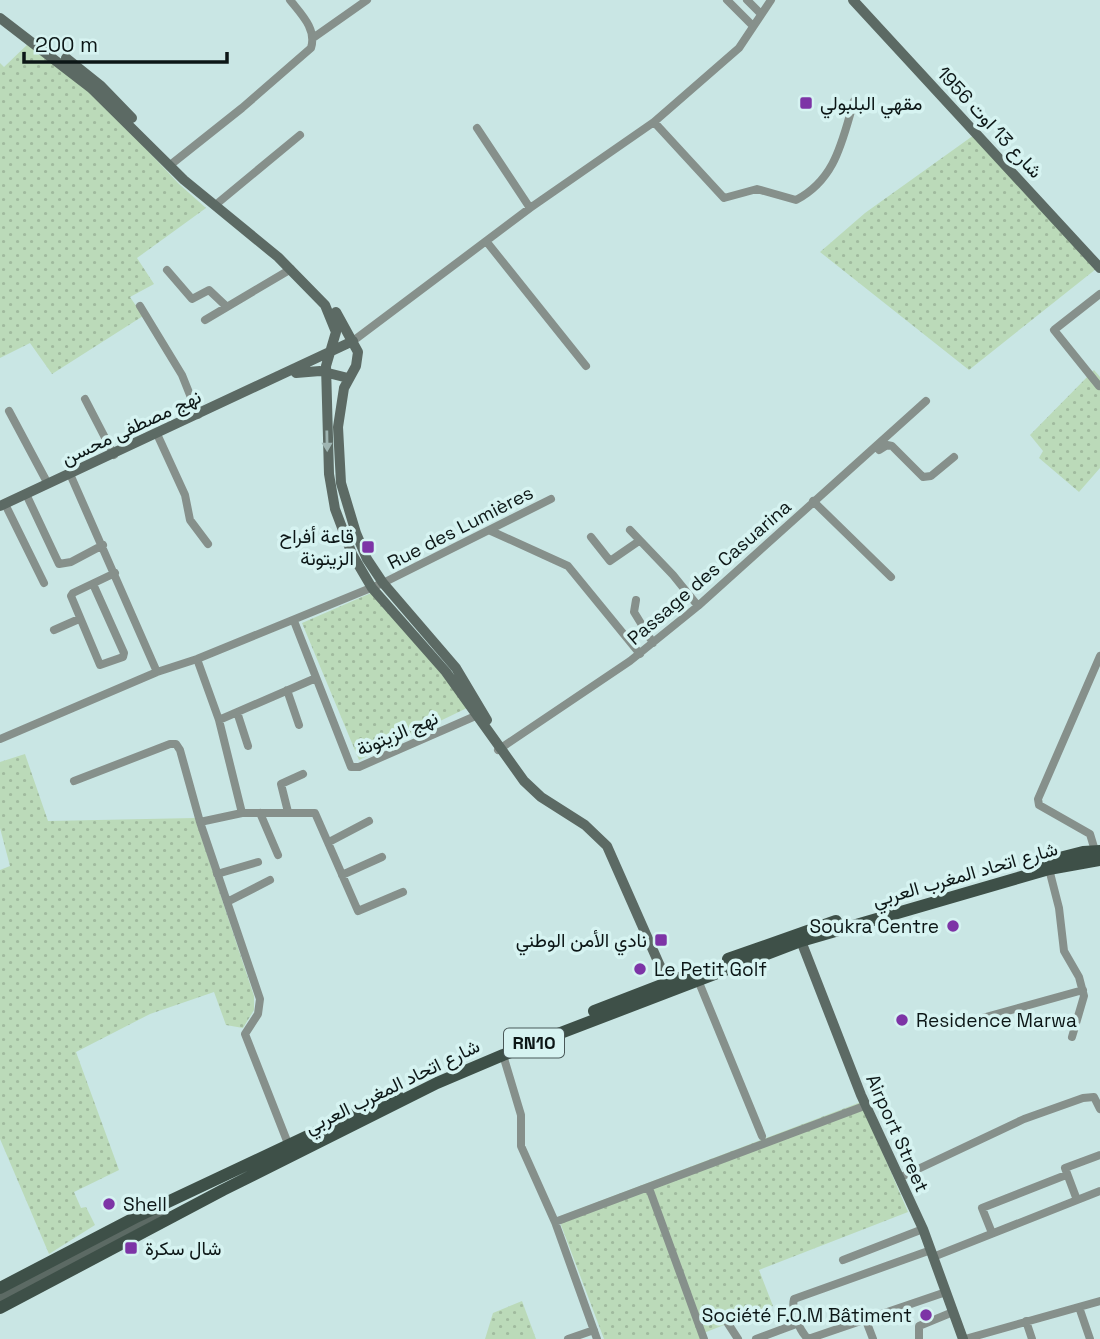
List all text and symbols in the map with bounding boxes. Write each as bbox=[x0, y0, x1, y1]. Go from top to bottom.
scale bar bbox=[24, 21, 228, 65]
text: 200 m bbox=[35, 31, 98, 58]
street label: شارع 13 اوت 1956 bbox=[931, 61, 1048, 184]
place label: مقهي البلبولي bbox=[820, 91, 922, 119]
marker: مقهي البلبولي bbox=[798, 95, 814, 111]
street label: نهج مصطفى محسن bbox=[57, 384, 206, 472]
one-way arrow bbox=[321, 430, 333, 452]
street label: Rue des Lumières bbox=[383, 480, 537, 575]
street label: Passage des Casuarina bbox=[622, 494, 797, 650]
place label: قاعة أفراح الزيتونة bbox=[279, 524, 354, 571]
marker: قاعة أفراح الزيتونة bbox=[360, 539, 376, 555]
street label: نهج الزيتونة bbox=[352, 705, 442, 763]
street label: شارع اتحاد المغرب العربي bbox=[870, 836, 1061, 916]
place label: Soukra Centre bbox=[809, 914, 939, 939]
marker: Soukra Centre bbox=[945, 918, 961, 934]
place label: نادي الأمن الوطني bbox=[516, 928, 647, 956]
marker: نادي الأمن الوطني bbox=[653, 932, 669, 948]
place label: Le Petit Golf bbox=[654, 957, 767, 982]
marker: Le Petit Golf bbox=[632, 961, 648, 977]
place label: Residence Marwa bbox=[916, 1008, 1077, 1033]
marker: Residence Marwa bbox=[894, 1012, 910, 1028]
road number: RN10 bbox=[504, 1028, 564, 1058]
street label: شارع اتحاد المغرب العربي bbox=[301, 1033, 485, 1142]
street label: Airport Street bbox=[860, 1070, 935, 1196]
place label: Shell bbox=[123, 1192, 167, 1217]
marker: Shell bbox=[101, 1196, 117, 1212]
place label: شال سكرة bbox=[145, 1236, 221, 1261]
marker: شال سكرة bbox=[123, 1240, 139, 1256]
place label: Société F.O.M Bâtiment bbox=[702, 1303, 912, 1328]
marker: Société F.O.M Bâtiment bbox=[918, 1307, 934, 1323]

